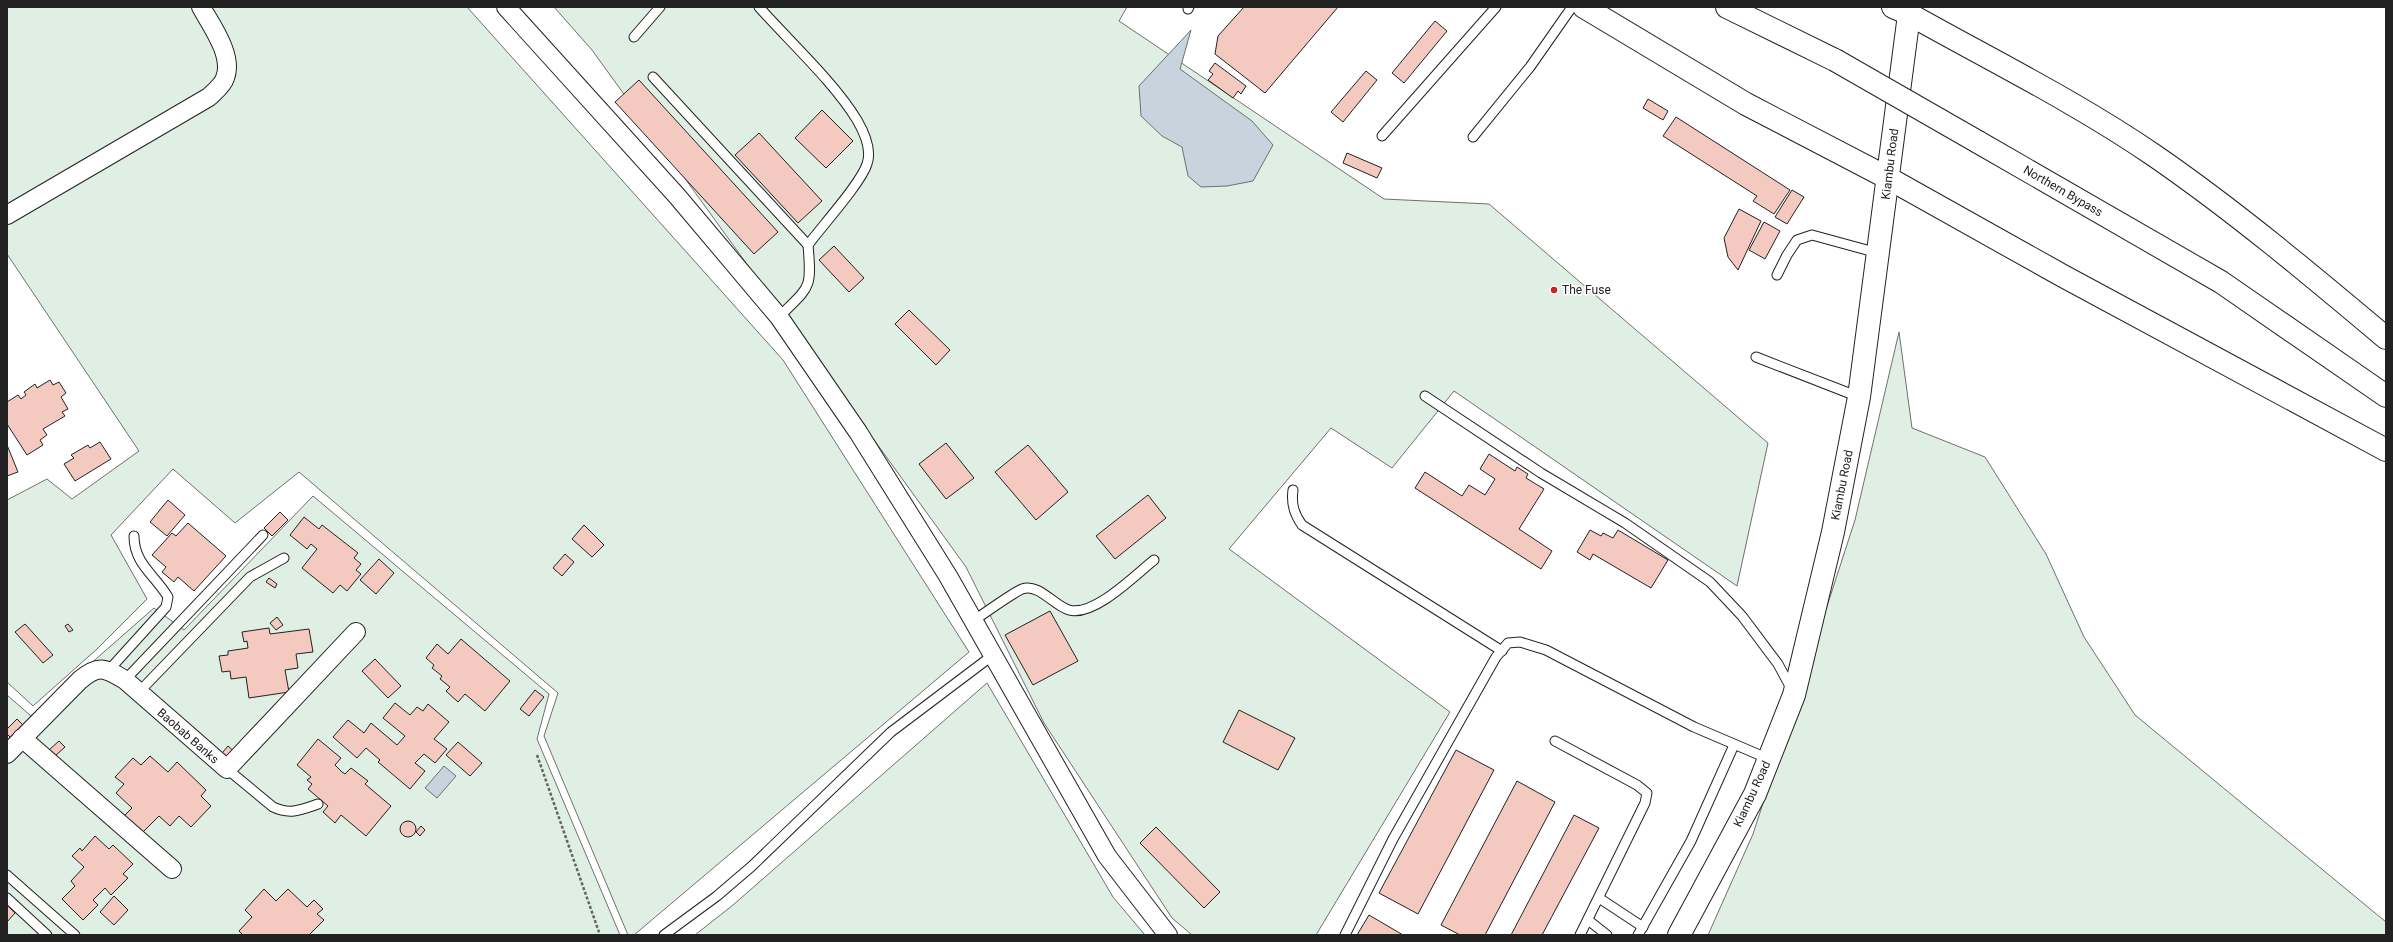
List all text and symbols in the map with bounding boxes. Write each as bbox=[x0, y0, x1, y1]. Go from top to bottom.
street label: Kiambu Road bbox=[1879, 128, 1901, 200]
street label: Northern Bypass bbox=[2021, 163, 2105, 219]
place label: The Fuse bbox=[1562, 283, 1611, 297]
marker: The Fuse bbox=[1549, 285, 1559, 295]
street label: Kiambu Road bbox=[1828, 449, 1856, 521]
street label: Baobab Banks bbox=[154, 706, 222, 766]
street label: Kiambu Road bbox=[1731, 759, 1773, 829]

